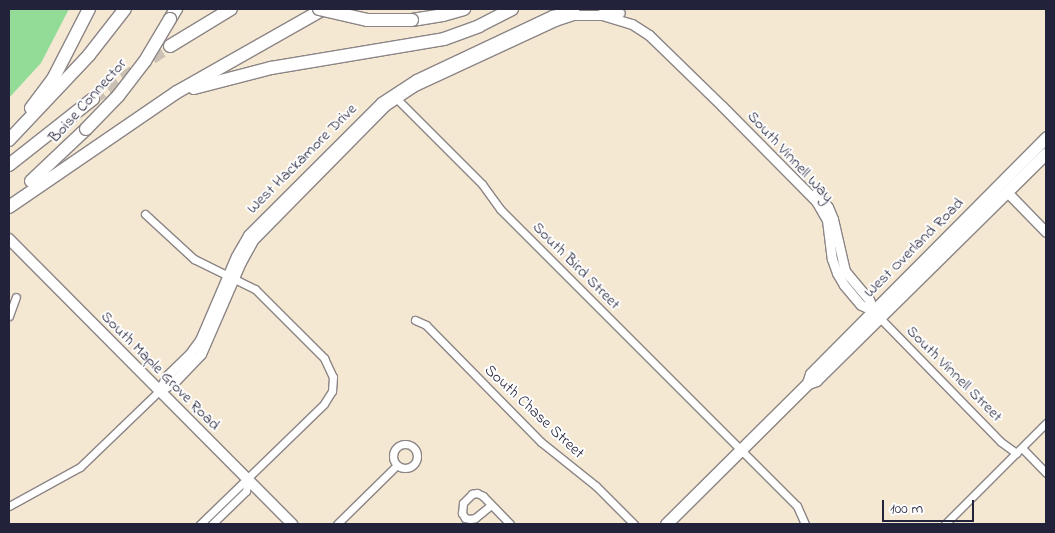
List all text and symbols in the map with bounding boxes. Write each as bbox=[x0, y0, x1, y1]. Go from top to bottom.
street label: Boise Connector bbox=[45, 55, 131, 147]
street label: West Hackamore Drive bbox=[243, 100, 361, 218]
street label: South Vinnell Way bbox=[743, 107, 837, 207]
street label: West Overland Road bbox=[860, 194, 968, 302]
street label: South Bird Street bbox=[528, 218, 624, 314]
street label: South Maple Grove Road bbox=[96, 307, 224, 435]
street label: South Vinnell Street bbox=[902, 322, 1006, 426]
street label: South Chase Street bbox=[480, 361, 588, 463]
scale bar bbox=[885, 490, 978, 522]
text: 100 m bbox=[890, 498, 923, 520]

